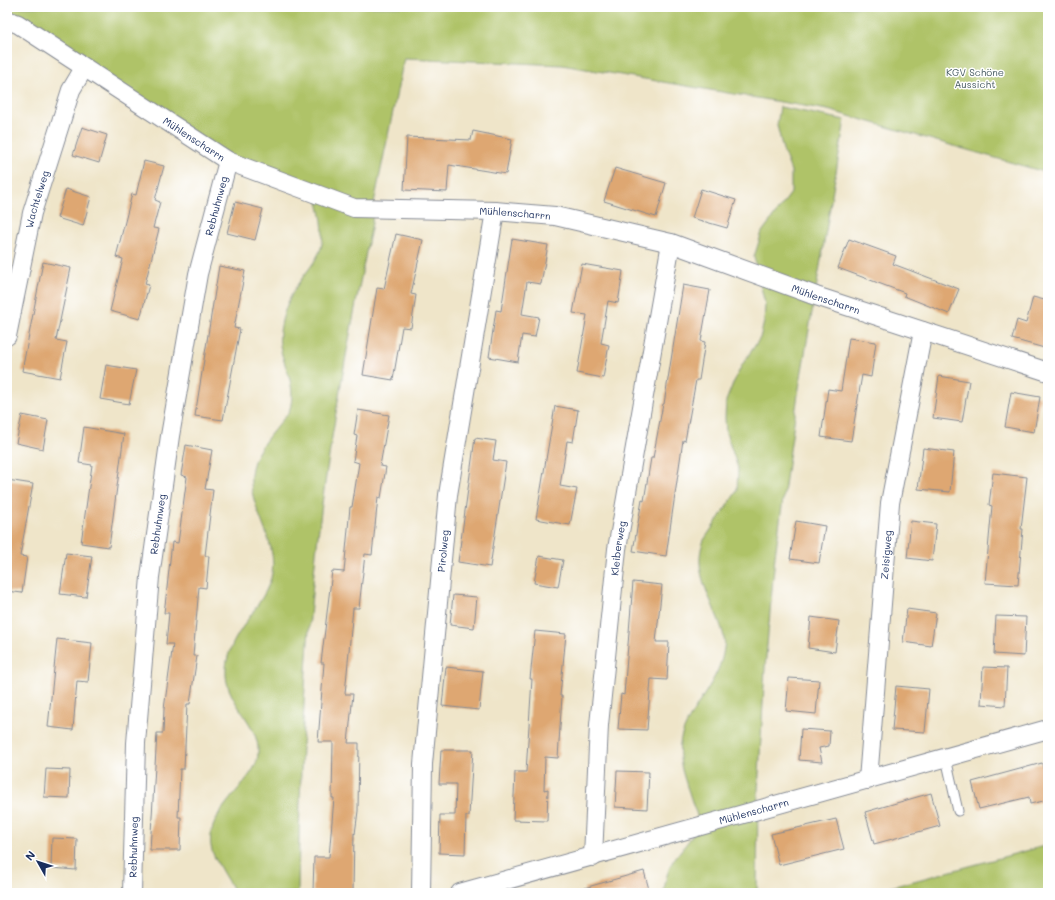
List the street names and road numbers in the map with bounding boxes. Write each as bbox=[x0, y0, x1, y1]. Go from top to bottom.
street label: Mühlenscharrn bbox=[160, 113, 228, 164]
street label: Wachtelweg bbox=[22, 169, 52, 229]
street label: Rebhuhnweg bbox=[201, 174, 231, 237]
street label: Mühlenscharrn bbox=[479, 204, 551, 223]
street label: Mühlenscharrn bbox=[790, 281, 862, 317]
street label: Rebhuhnweg bbox=[146, 493, 169, 555]
street label: Kleiberweg bbox=[607, 519, 629, 576]
street label: Pirolweg bbox=[434, 529, 452, 573]
street label: Zeisigweg bbox=[877, 529, 895, 580]
street label: Mühlenscharrn bbox=[717, 795, 790, 827]
street label: Rebhuhnweg bbox=[125, 816, 141, 878]

